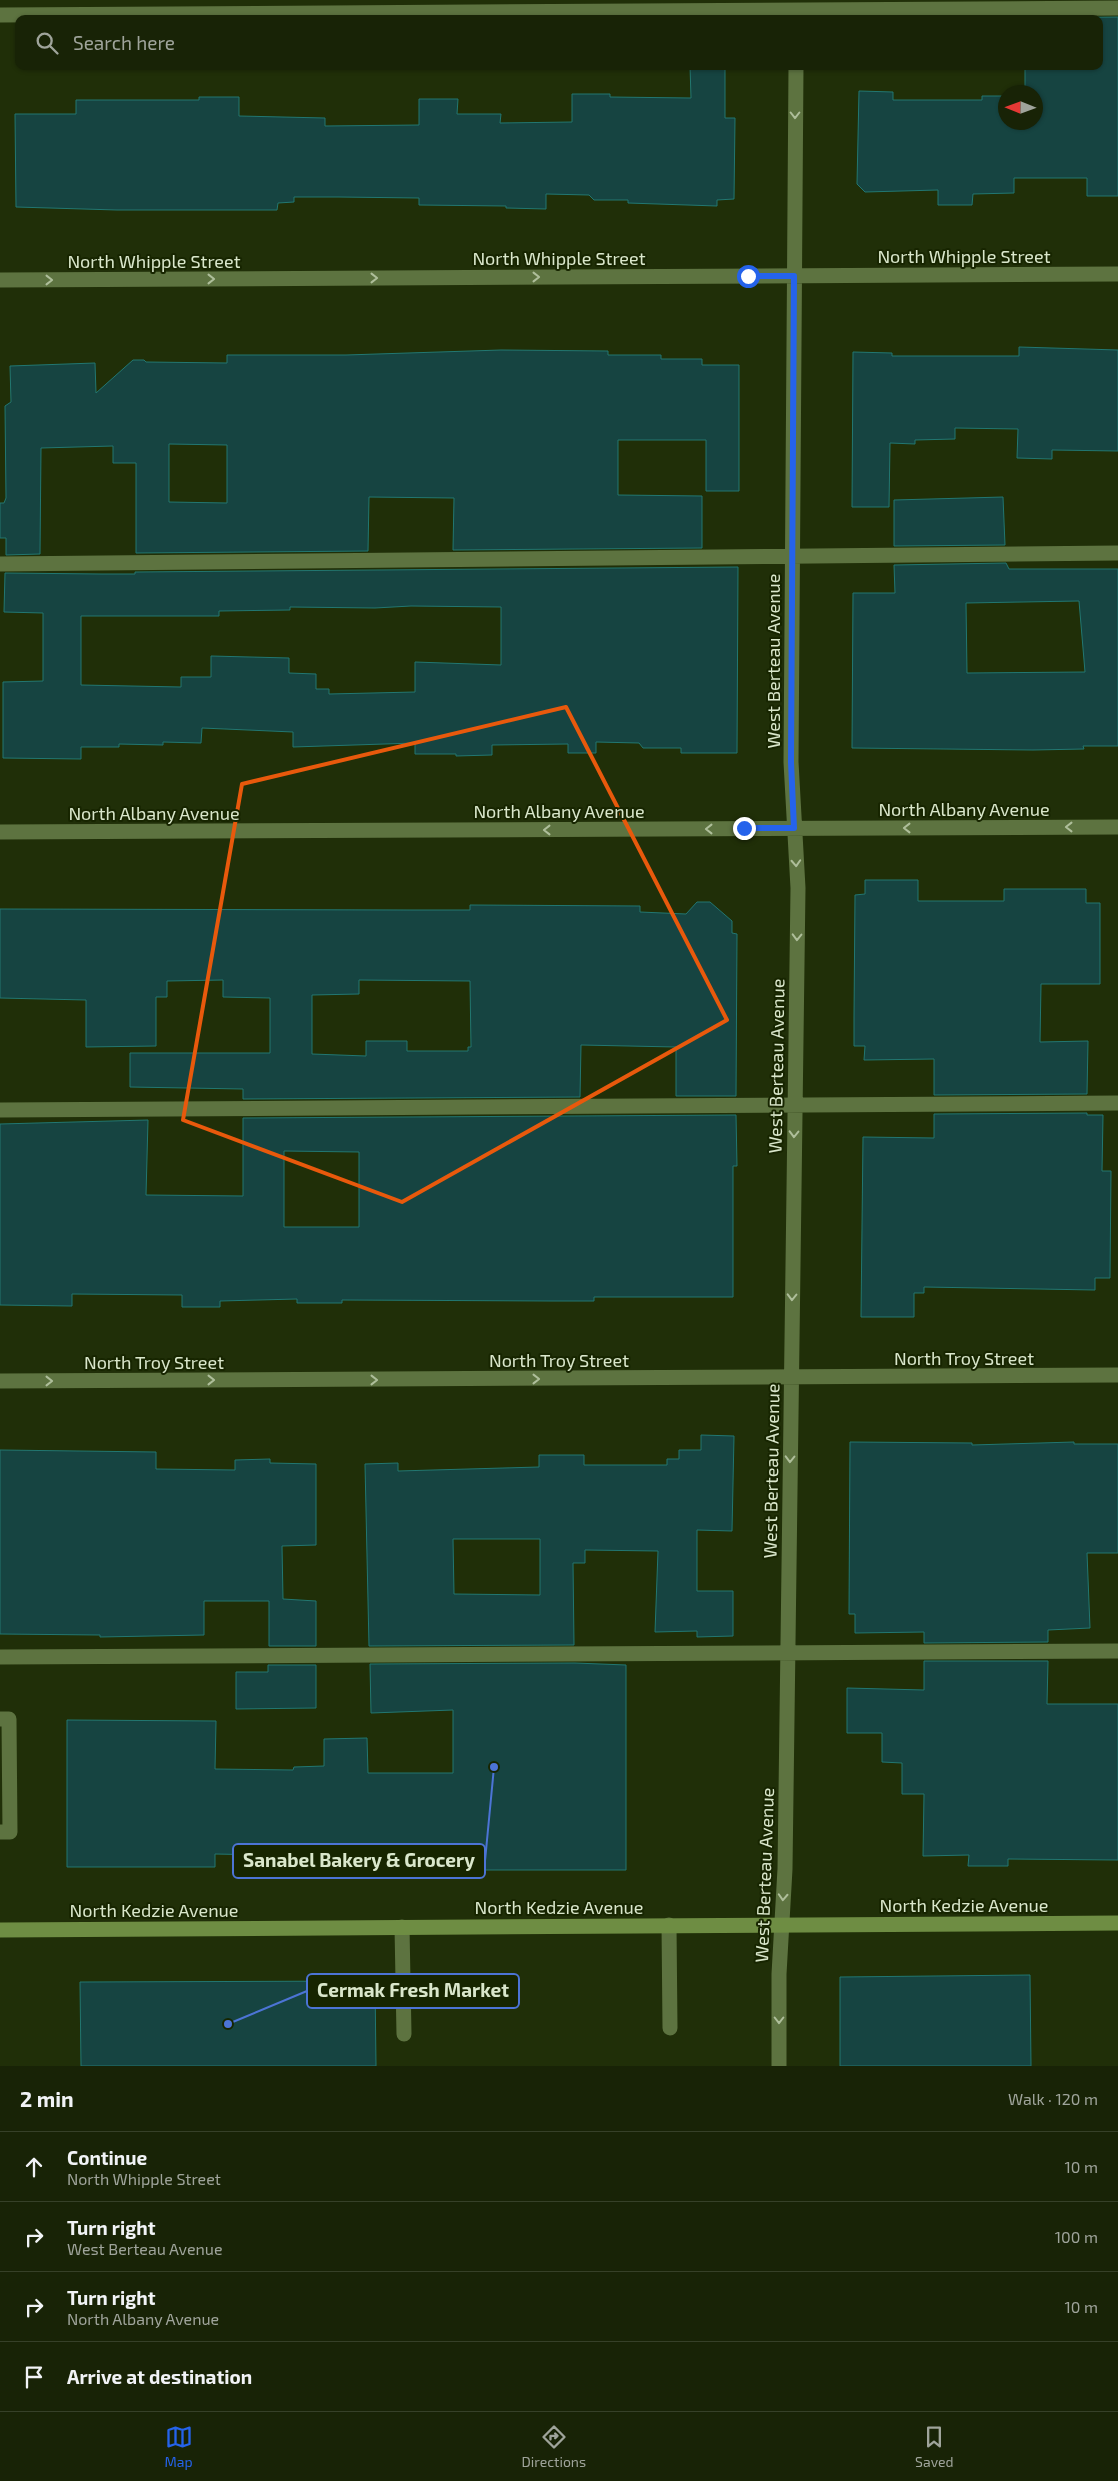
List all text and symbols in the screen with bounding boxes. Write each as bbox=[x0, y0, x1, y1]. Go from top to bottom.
search box bbox=[15, 15, 1103, 70]
icon: search bbox=[33, 29, 61, 57]
text: Search here bbox=[73, 31, 175, 54]
north arrow bbox=[998, 85, 1043, 130]
one-way arrow bbox=[790, 112, 800, 119]
street label: North Whipple Street bbox=[877, 245, 1051, 267]
street label: North Whipple Street bbox=[472, 247, 646, 269]
street label: North Whipple Street bbox=[67, 250, 241, 272]
route start bbox=[737, 265, 760, 288]
one-way arrow bbox=[532, 272, 540, 282]
one-way arrow bbox=[370, 273, 378, 283]
one-way arrow bbox=[208, 274, 215, 284]
one-way arrow bbox=[45, 275, 53, 285]
street label: West Berteau Avenue bbox=[762, 573, 784, 749]
street label: North Albany Avenue bbox=[878, 798, 1050, 820]
street label: North Albany Avenue bbox=[473, 800, 645, 822]
street label: North Albany Avenue bbox=[68, 802, 240, 824]
route end bbox=[733, 817, 756, 840]
one-way arrow bbox=[1065, 822, 1073, 832]
one-way arrow bbox=[903, 823, 910, 833]
one-way arrow bbox=[543, 824, 551, 835]
one-way arrow bbox=[705, 824, 713, 834]
one-way arrow bbox=[791, 859, 802, 867]
one-way arrow bbox=[792, 933, 802, 941]
street label: West Berteau Avenue bbox=[763, 978, 789, 1154]
one-way arrow bbox=[789, 1130, 799, 1138]
one-way arrow bbox=[787, 1293, 797, 1301]
street label: North Troy Street bbox=[894, 1347, 1034, 1369]
street label: North Troy Street bbox=[489, 1349, 629, 1371]
street label: North Troy Street bbox=[84, 1351, 224, 1373]
one-way arrow bbox=[532, 1374, 540, 1384]
one-way arrow bbox=[208, 1375, 215, 1385]
one-way arrow bbox=[370, 1375, 378, 1385]
one-way arrow bbox=[45, 1376, 53, 1386]
street label: West Berteau Avenue bbox=[758, 1383, 784, 1559]
one-way arrow bbox=[785, 1456, 795, 1463]
street label: West Berteau Avenue bbox=[750, 1787, 778, 1963]
callout: Sanabel Bakery & Grocery bbox=[233, 1844, 485, 1878]
text: Sanabel Bakery & Grocery bbox=[243, 1848, 475, 1872]
one-way arrow bbox=[778, 1893, 789, 1901]
street label: North Kedzie Avenue bbox=[879, 1894, 1049, 1916]
street label: North Kedzie Avenue bbox=[474, 1896, 644, 1918]
street label: North Kedzie Avenue bbox=[69, 1899, 239, 1921]
callout: Cermak Fresh Market bbox=[307, 1974, 519, 2008]
text: Cermak Fresh Market bbox=[317, 1978, 509, 2001]
one-way arrow bbox=[774, 2016, 784, 2024]
text: 2 min bbox=[20, 2086, 74, 2111]
text: Walk · 120 m bbox=[1008, 2089, 1098, 2108]
text: Continue bbox=[67, 2146, 147, 2169]
icon: ahead bbox=[20, 2153, 48, 2181]
text: 10 m bbox=[1064, 2157, 1098, 2176]
text: North Whipple Street bbox=[67, 2169, 221, 2188]
text: Turn right bbox=[67, 2216, 155, 2239]
icon: right bbox=[20, 2223, 48, 2251]
text: 100 m bbox=[1055, 2227, 1098, 2246]
text: West Berteau Avenue bbox=[67, 2239, 223, 2258]
text: Turn right bbox=[67, 2286, 155, 2309]
icon: right bbox=[20, 2293, 48, 2321]
text: 10 m bbox=[1064, 2297, 1098, 2316]
text: North Albany Avenue bbox=[67, 2309, 219, 2328]
icon: arrive bbox=[20, 2363, 48, 2391]
text: Arrive at destination bbox=[67, 2365, 252, 2388]
tab: Map bbox=[164, 2423, 193, 2470]
tab: Directions bbox=[522, 2423, 586, 2470]
tab: Saved bbox=[915, 2423, 954, 2470]

